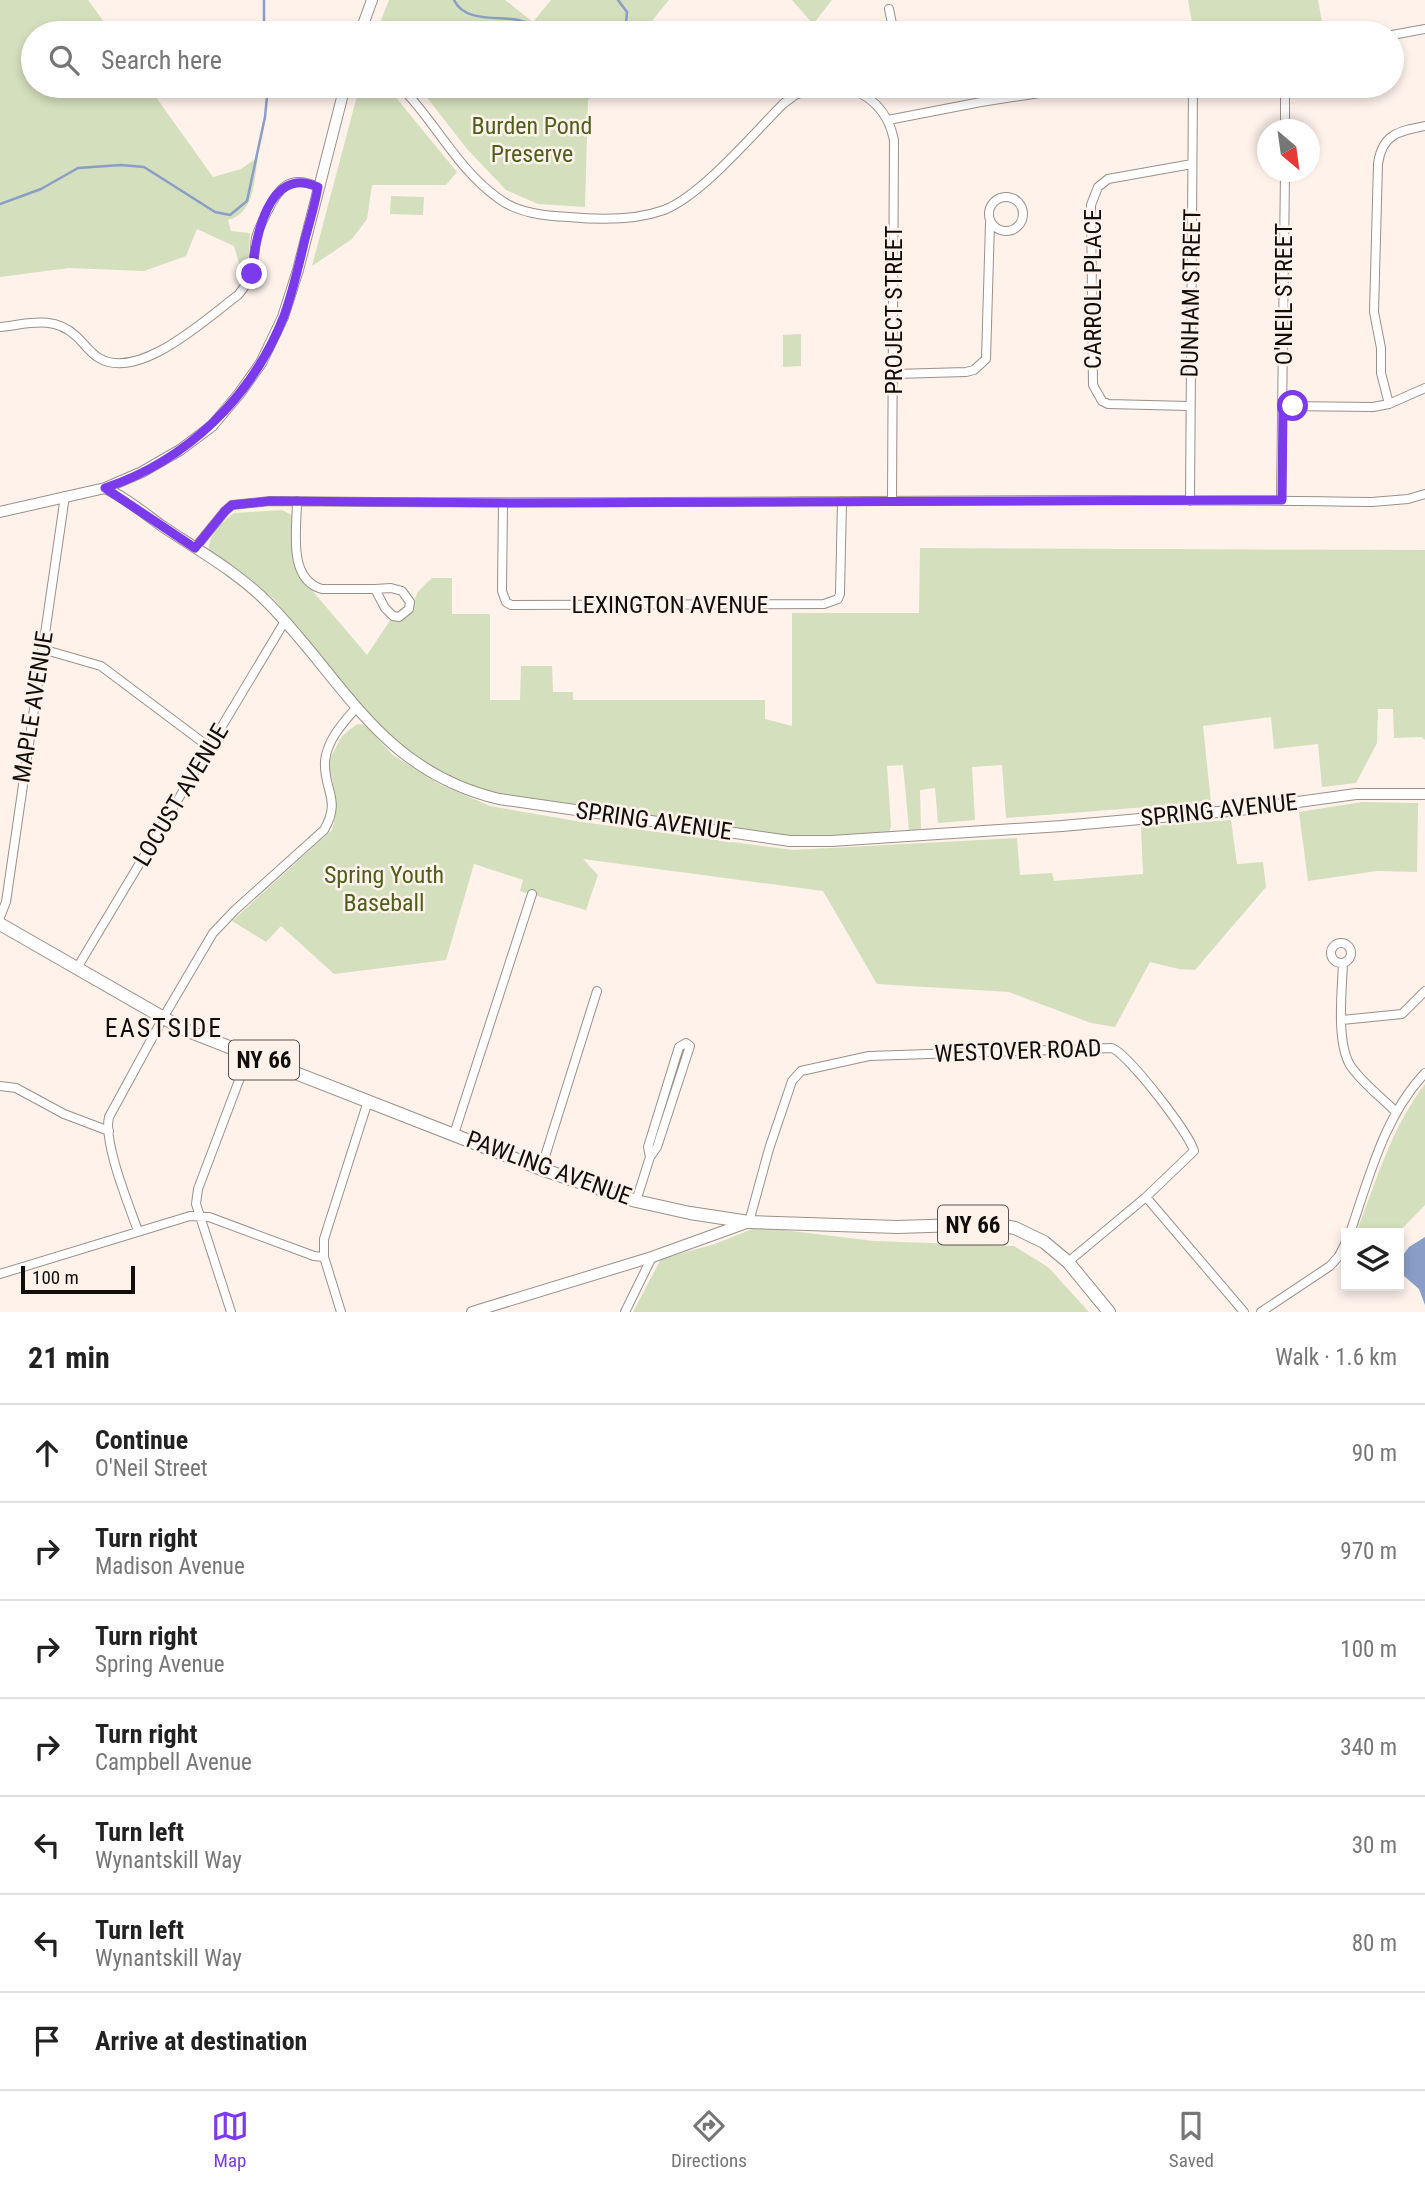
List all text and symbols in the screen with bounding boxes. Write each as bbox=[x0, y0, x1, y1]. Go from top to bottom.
search box bbox=[21, 21, 1404, 98]
icon: search bbox=[45, 41, 83, 79]
text: Search here bbox=[101, 45, 222, 75]
park label: Burden Pond Preserve bbox=[472, 112, 592, 168]
north arrow bbox=[1257, 119, 1320, 182]
street label: DUNHAM STREET bbox=[1176, 208, 1206, 378]
street label: CARROLL PLACE bbox=[1079, 209, 1107, 369]
street label: O'NEIL STREET bbox=[1270, 223, 1298, 365]
street label: PROJECT STREET bbox=[880, 225, 908, 395]
route end bbox=[236, 258, 267, 289]
route start bbox=[1277, 390, 1308, 421]
street label: LEXINGTON AVENUE bbox=[571, 591, 769, 619]
street label: MAPLE AVENUE bbox=[7, 629, 59, 785]
street label: LOCUST AVENUE bbox=[128, 719, 234, 871]
street label: SPRING AVENUE bbox=[1139, 788, 1299, 832]
street label: SPRING AVENUE bbox=[574, 796, 734, 846]
park label: Spring Youth Baseball bbox=[324, 861, 444, 917]
district label: EASTSIDE bbox=[105, 1013, 223, 1043]
street label: WESTOVER ROAD bbox=[934, 1034, 1102, 1068]
road number: NY 66 bbox=[229, 1040, 299, 1079]
street label: PAWLING AVENUE bbox=[463, 1125, 635, 1211]
road number: NY 66 bbox=[938, 1206, 1008, 1244]
map controls bbox=[1341, 1228, 1404, 1291]
button: layers bbox=[1341, 1228, 1404, 1291]
scale bar bbox=[21, 1263, 135, 1295]
text: 100 m bbox=[32, 1266, 79, 1289]
text: 21 min bbox=[28, 1340, 110, 1375]
text: Walk · 1.6 km bbox=[1275, 1344, 1397, 1371]
text: Continue bbox=[95, 1425, 188, 1455]
icon: ahead bbox=[28, 1434, 66, 1472]
text: 90 m bbox=[1352, 1440, 1397, 1467]
text: O'Neil Street bbox=[95, 1455, 208, 1482]
text: Turn right bbox=[95, 1523, 197, 1553]
icon: right bbox=[28, 1532, 66, 1570]
text: 970 m bbox=[1340, 1538, 1397, 1565]
text: Madison Avenue bbox=[95, 1553, 245, 1580]
text: Turn right bbox=[95, 1621, 197, 1651]
icon: right bbox=[28, 1630, 66, 1668]
text: 100 m bbox=[1340, 1636, 1397, 1663]
text: Spring Avenue bbox=[95, 1651, 225, 1678]
text: Turn right bbox=[95, 1719, 197, 1749]
icon: right bbox=[28, 1728, 66, 1766]
text: 340 m bbox=[1340, 1734, 1397, 1761]
text: Campbell Avenue bbox=[95, 1749, 252, 1776]
text: Turn left bbox=[95, 1817, 184, 1847]
icon: left bbox=[28, 1826, 66, 1864]
text: 30 m bbox=[1352, 1832, 1397, 1859]
text: Wynantskill Way bbox=[95, 1847, 242, 1874]
text: Turn left bbox=[95, 1915, 184, 1945]
icon: left bbox=[28, 1924, 66, 1962]
text: 80 m bbox=[1352, 1930, 1397, 1957]
text: Wynantskill Way bbox=[95, 1945, 242, 1972]
icon: arrive bbox=[28, 2022, 66, 2060]
text: Arrive at destination bbox=[95, 2026, 307, 2056]
tab: Map bbox=[211, 2107, 249, 2172]
tab: Directions bbox=[671, 2107, 747, 2172]
tab: Saved bbox=[1169, 2107, 1214, 2172]

